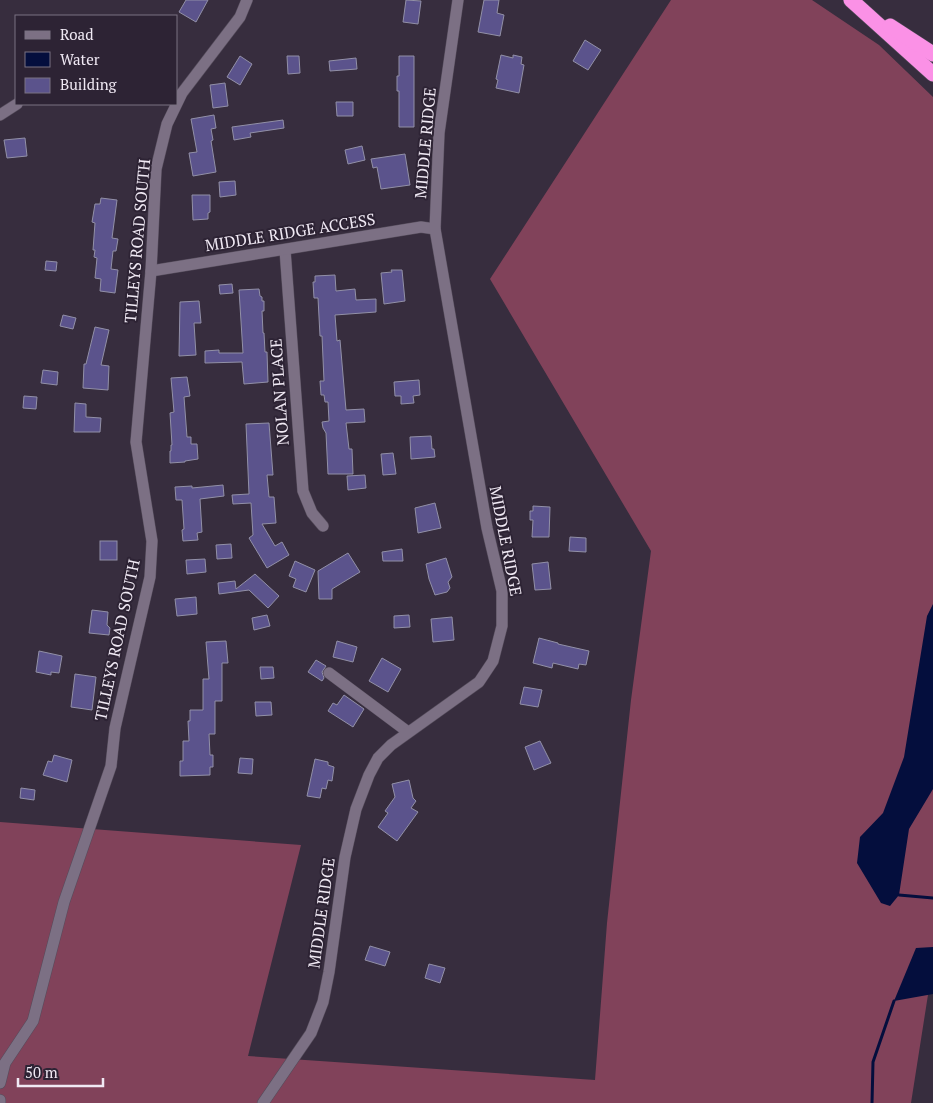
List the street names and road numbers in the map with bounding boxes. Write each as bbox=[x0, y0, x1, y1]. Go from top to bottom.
street label: MIDDLE RIDGE bbox=[409, 86, 441, 200]
street label: TILLEYS ROAD SOUTH bbox=[119, 158, 155, 324]
street label: MIDDLE RIDGE ACCESS bbox=[203, 208, 377, 256]
street label: NOLAN PLACE bbox=[264, 338, 294, 446]
street label: MIDDLE RIDGE bbox=[485, 484, 527, 598]
street label: TILLEYS ROAD SOUTH bbox=[89, 557, 145, 723]
street label: MIDDLE RIDGE bbox=[302, 856, 340, 970]

